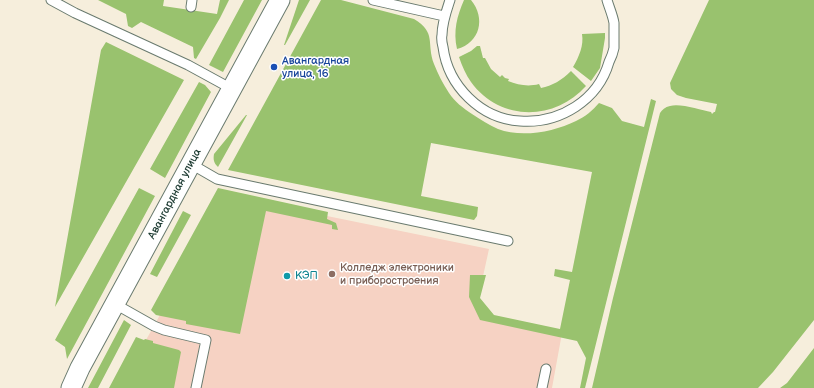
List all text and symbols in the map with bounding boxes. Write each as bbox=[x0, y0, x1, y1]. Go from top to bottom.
place label: Авангардная улица, 16 bbox=[282, 54, 349, 80]
marker: Авангардная улица, 16 bbox=[269, 62, 279, 72]
street label: Авангардная улица bbox=[146, 147, 204, 241]
place label: Колледж электроники и приборостроения bbox=[340, 261, 454, 287]
place label: КЭП bbox=[295, 269, 318, 283]
marker: Колледж электроники и приборостроения bbox=[327, 269, 337, 279]
marker: КЭП bbox=[282, 271, 292, 281]

